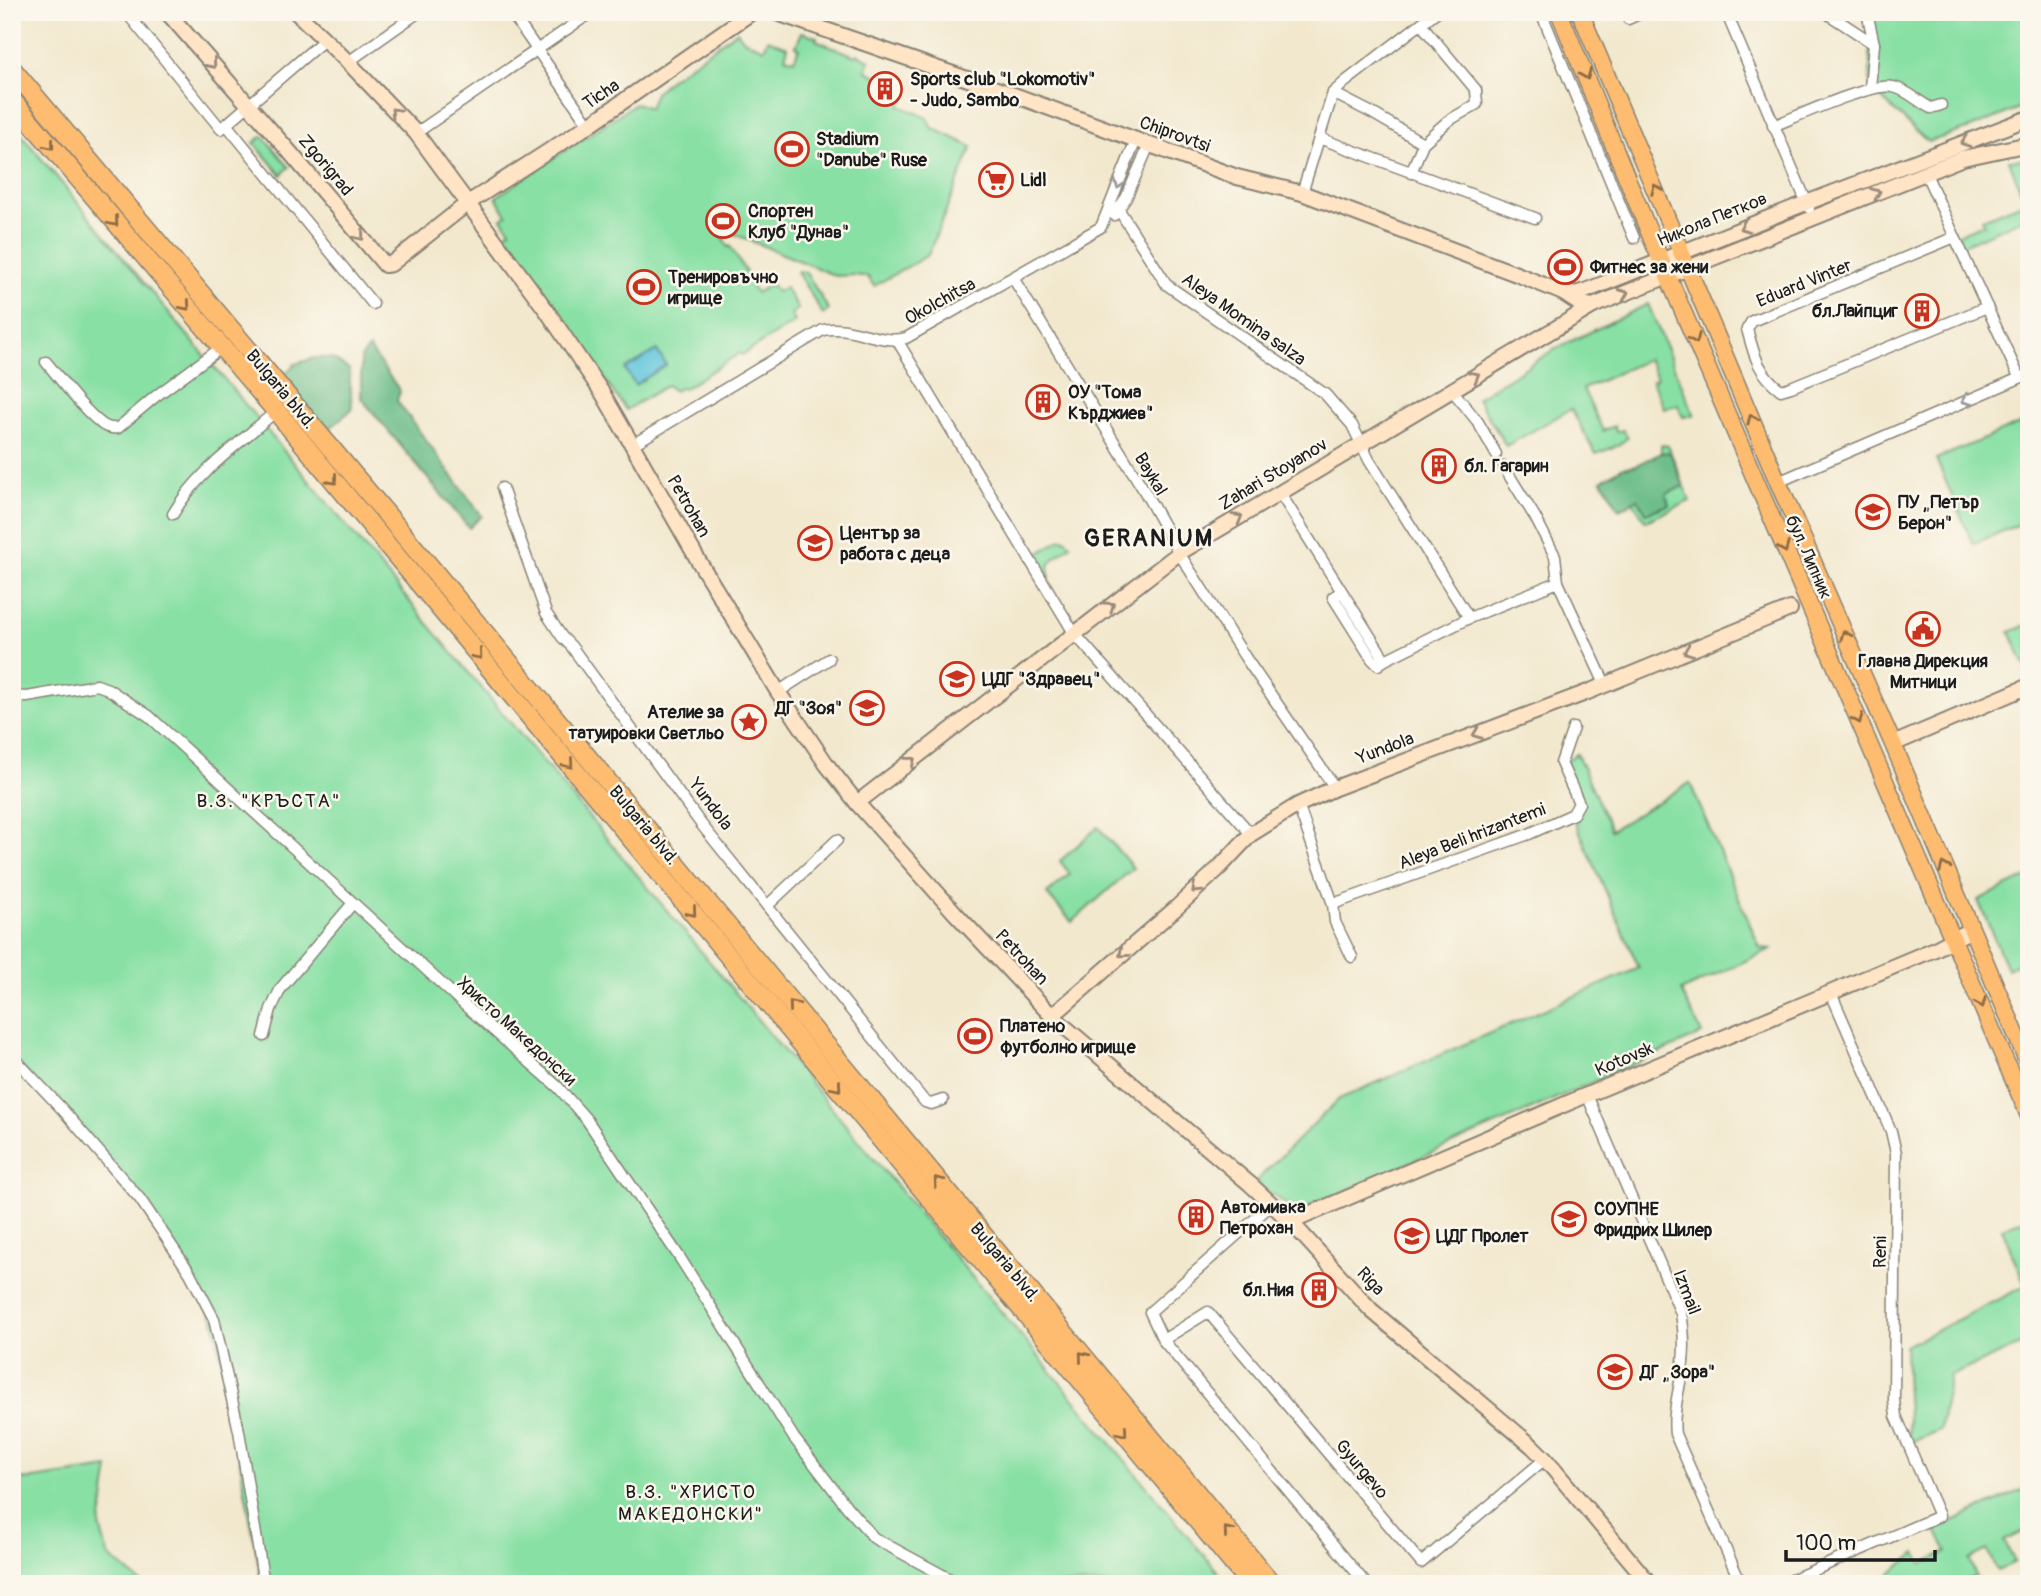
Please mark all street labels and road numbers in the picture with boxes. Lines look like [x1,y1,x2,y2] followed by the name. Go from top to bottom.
[579,74,624,115] street label: Ticha
[1136,111,1213,158] street label: Chiprovtsi
[293,130,358,201] street label: Zgorigrad
[1654,187,1771,252] street label: Никола Петков
[1753,254,1856,313] street label: Eduard Vinter
[1177,268,1310,371] street label: Aleya Momina salza
[901,273,980,330] street label: Okolchitsa
[241,345,321,434] street label: Bulgaria blvd.
[1215,433,1332,516] street label: Zahari Stoyanov
[1129,448,1172,500] street label: Baykal
[662,471,716,542] street label: Petrohan
[1780,512,1837,603] street label: бул. Липник
[1352,727,1417,770] street label: Yundola
[683,773,738,835] street label: Yundola
[604,781,684,870] street label: Bulgaria blvd.
[1395,798,1549,875] street label: Aleya Beli hrizantemi
[990,925,1053,990] street label: Petrohan
[452,972,581,1091] street label: Христо Македонски
[1592,1037,1657,1082] street label: Kotovsk
[965,1218,1045,1307] street label: Bulgaria blvd.
[1869,1236,1892,1268] street label: Reni
[1352,1262,1390,1301] street label: Riga
[1668,1266,1706,1318] street label: Izmail
[1330,1435,1393,1504] street label: Gyurgevo

